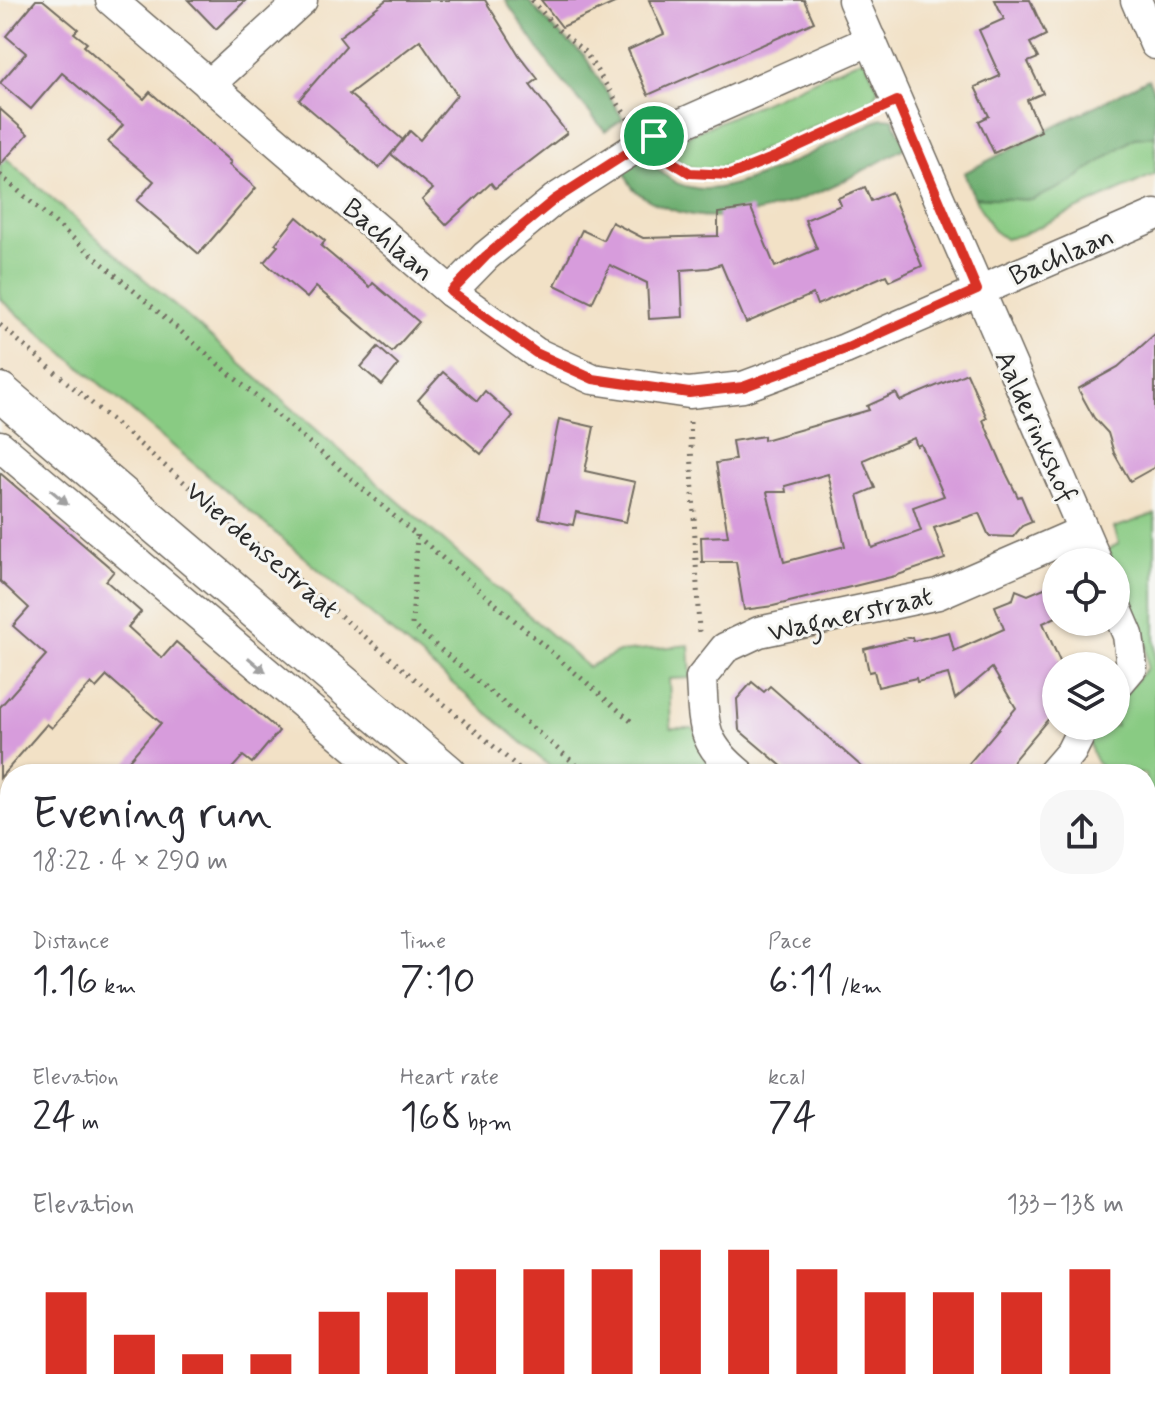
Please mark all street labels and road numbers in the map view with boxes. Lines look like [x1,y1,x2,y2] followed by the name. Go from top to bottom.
[334,191,441,291] street label: Bachlaan
[1004,219,1120,296] street label: Bachlaan
[985,345,1085,509] street label: Aalderinkshof
[177,474,346,628] street label: Wierdensestraat
[765,579,937,655] street label: Wagnerstraat

